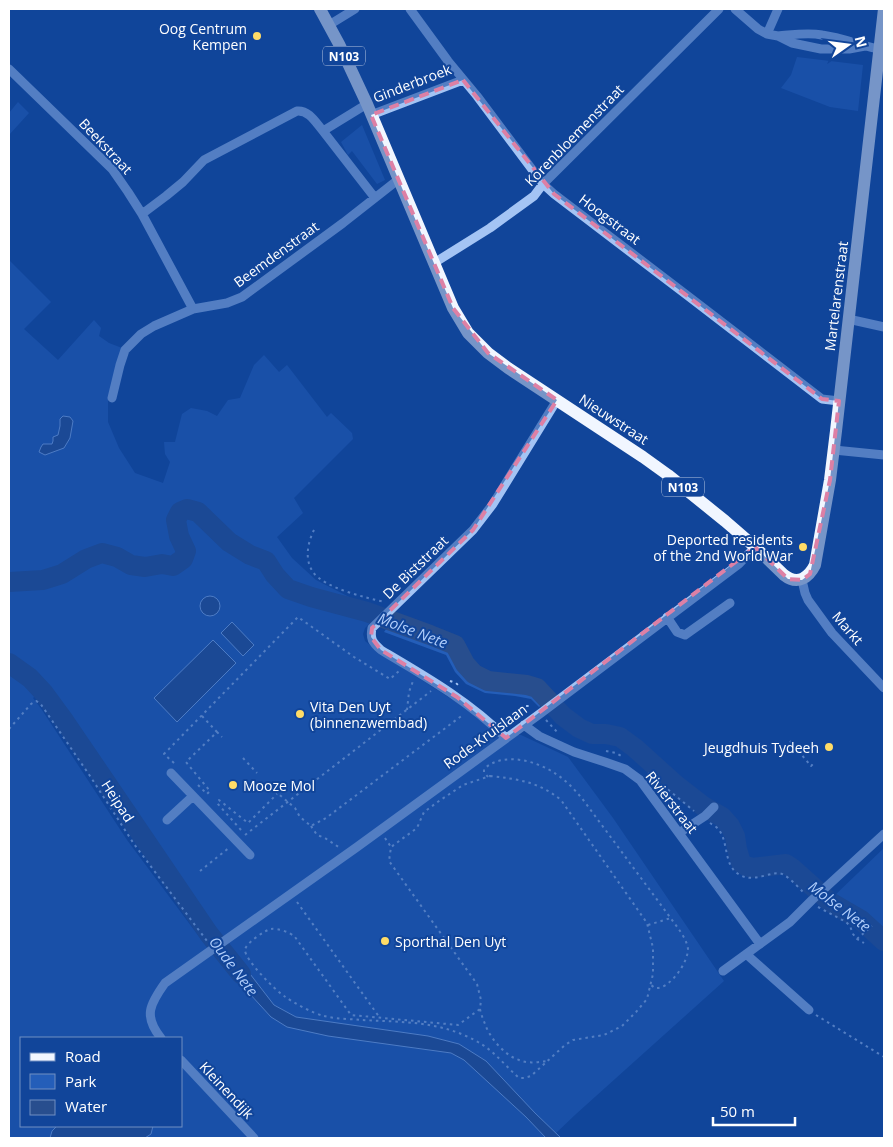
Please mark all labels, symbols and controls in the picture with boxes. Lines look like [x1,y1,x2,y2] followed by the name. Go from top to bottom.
[159,19,247,54] place label: Oog Centrum Kempen
[823,20,873,70] north arrow
[251,30,263,42] marker: Oog Centrum Kempen
[851,34,872,50] text: N
[323,46,365,66] road number: N103
[370,59,454,107] street label: Ginderbroek
[520,80,628,190] street label: Korenbloemenstraat
[75,114,137,178] street label: Beekstraat
[575,190,645,248] street label: Hoogstraat
[230,217,322,291] street label: Beemdenstraat
[820,240,852,352] street label: Martelarenstraat
[576,389,652,449] street label: Nieuwstraat
[662,478,704,497] road number: N103
[653,530,793,565] place label: Deported residents of the 2nd World War
[378,531,452,603] street label: De Biststraat
[797,541,809,553] marker: Deported residents of the 2nd World War
[828,607,868,649] street label: Markt
[375,608,451,653] water label: Molse Nete
[310,697,427,732] place label: Vita Den Uyt (binnenzwembad)
[439,699,531,773] street label: Rode-Kruislaan
[294,708,306,720] marker: Vita Den Uyt (binnenzwembad)
[702,738,819,757] place label: Jeugdhuis Tydeeh
[823,741,835,753] marker: Jeugdhuis Tydeeh
[642,767,702,837] street label: Rivierstraat
[97,776,139,826] street label: Heipad
[243,776,315,795] place label: Mooze Mol
[227,779,239,791] marker: Mooze Mol
[805,876,876,936] water label: Molse Nete
[205,932,263,1000] water label: Oude Nete
[395,932,506,951] place label: Sporthal Den Uyt
[379,935,391,947] marker: Sporthal Den Uyt
[20,1037,182,1127] legend
[65,1046,101,1066] text: Road
[196,1057,259,1123] street label: Kleinendijk
[65,1071,96,1091] text: Park
[713,1094,796,1126] scale bar
[65,1096,107,1116] text: Water
[720,1101,755,1121] text: 50 m

